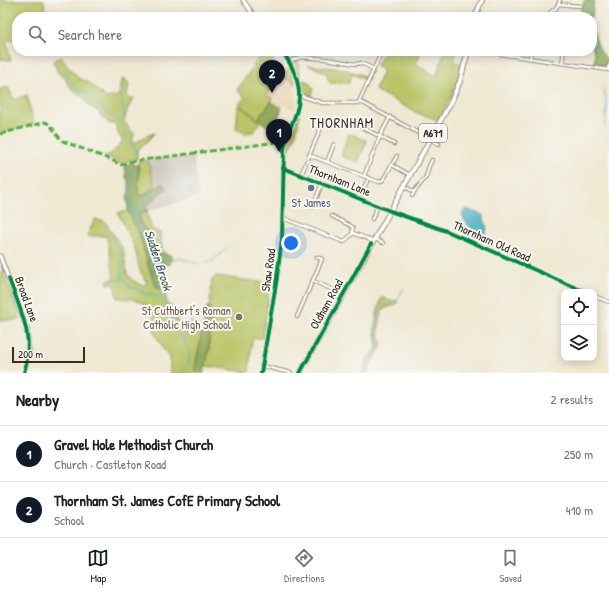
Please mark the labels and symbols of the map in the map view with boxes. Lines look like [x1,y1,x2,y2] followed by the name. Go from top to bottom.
[259,60,285,93] pin: 2
[310,113,374,132] district label: THORNHAM
[266,119,292,152] pin: 1
[419,124,447,142] road number: A671
[306,160,374,200] street label: Thornham Lane
[306,183,316,193] marker: St James
[291,194,331,211] place label: St James
[451,216,534,266] street label: Thornham Old Road
[141,227,178,294] water label: Sudden Brook
[281,233,301,253] your location
[257,247,279,293] street label: Shaw Road
[11,274,43,324] street label: Broad Lane
[305,276,347,332] street label: Oldham Road
[142,302,232,333] place label: St Cuthbert's Roman Catholic High School
[234,312,244,322] marker: St Cuthbert's Roman Catholic High School
[12,345,85,364] scale bar

